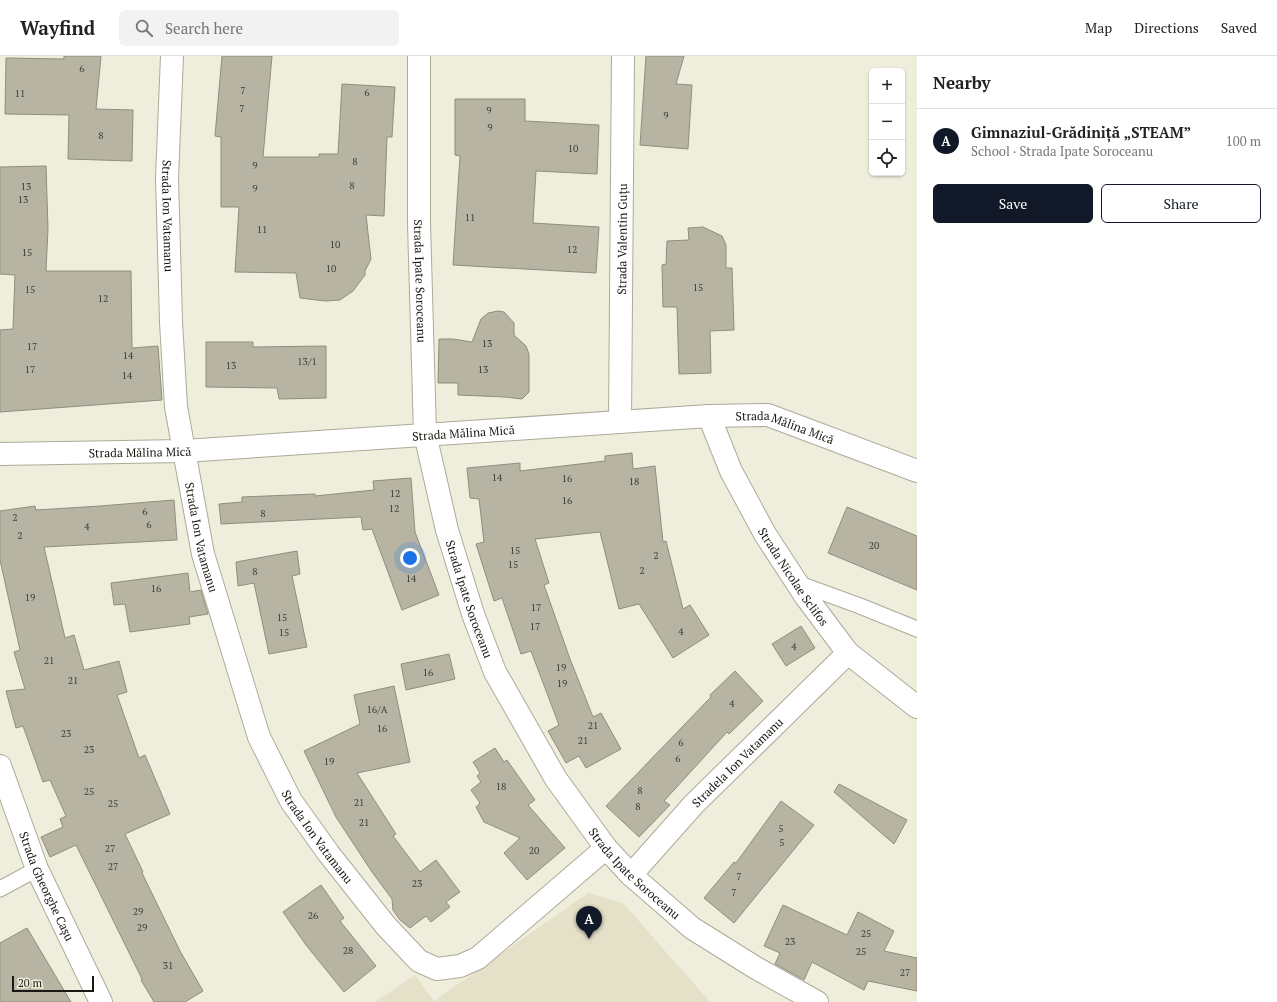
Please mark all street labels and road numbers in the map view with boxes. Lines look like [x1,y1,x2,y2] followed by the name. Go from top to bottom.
[159,160,177,272] street label: Strada Ion Vatamanu
[614,183,630,295] street label: Strada Valentin Guțu
[412,219,430,343] street label: Strada Ipate Soroceanu
[735,407,836,447] street label: Strada Mălina Mică
[412,421,515,443] street label: Strada Mălina Mică
[88,443,192,460] street label: Strada Mălina Mică
[182,481,222,594] street label: Strada Ion Vatamanu
[755,525,832,628] street label: Strada Nicolae Sclifos
[443,538,496,660] street label: Strada Ipate Soroceanu
[688,714,786,810] street label: Stradela Ion Vatamanu
[279,787,357,886] street label: Strada Ion Vatamanu
[586,824,684,922] street label: Strada Ipate Soroceanu
[17,829,78,943] street label: Strada Gheorghe Cașu

